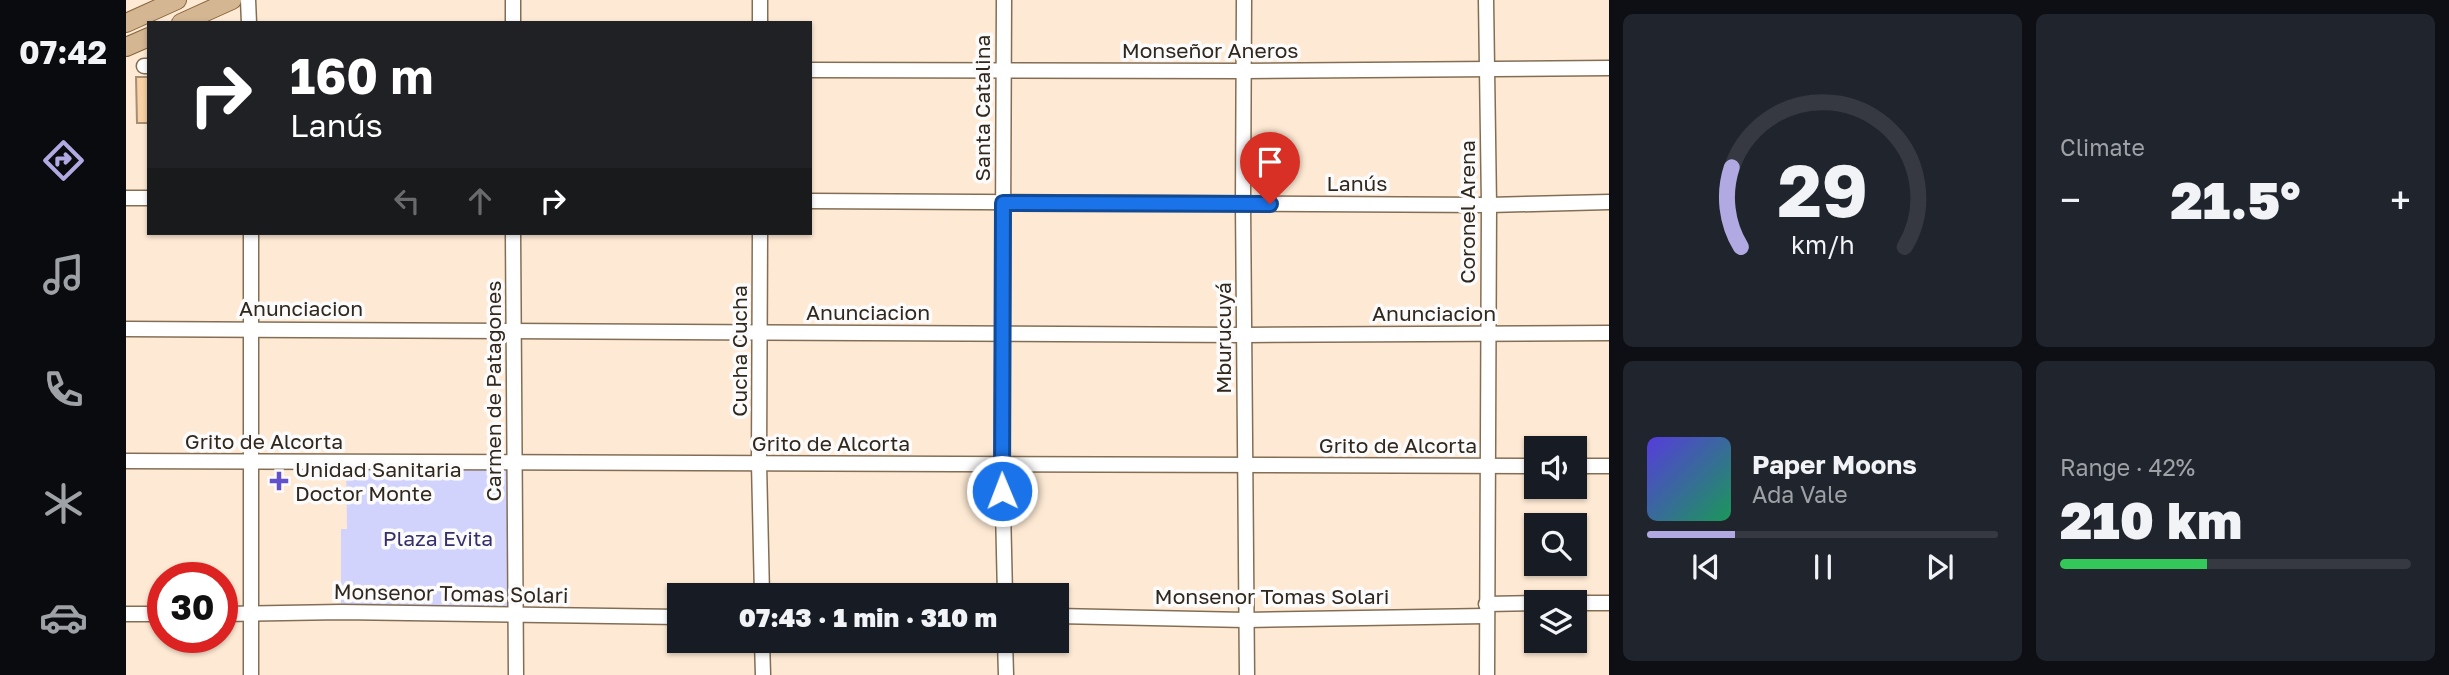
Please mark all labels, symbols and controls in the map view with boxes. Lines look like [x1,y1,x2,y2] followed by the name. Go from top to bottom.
[19,33,107,71] text: 07:42
[969,35,995,181] street label: Santa Catalina
[1122,37,1298,63] street label: Monseñor Aneros
[290,46,433,105] text: 160 m
[175,49,266,140] icon: right
[290,106,383,144] text: Lanús
[1240,132,1300,204] pin
[2060,133,2145,161] text: Climate
[39,136,88,185] icon: directions
[1454,140,1480,284] street label: Coronel Arena
[1251,143,1289,181] icon: arrive
[1777,146,1868,233] text: 29
[2171,168,2300,230] text: 21.5°
[1327,170,1387,196] street label: Lanús
[2060,177,2081,222] text: −
[2390,177,2411,222] text: +
[388,182,426,220] icon: left
[461,182,499,220] icon: ahead
[534,182,572,220] icon: right
[1791,228,1854,259] text: km/h
[39,250,88,299] icon: music
[480,281,506,501] street label: Carmen de Patagones
[1210,282,1236,394] street label: Mburucuyá
[726,285,752,417] street label: Cucha Cucha
[239,295,363,321] street label: Anunciacion
[806,299,930,325] street label: Anunciacion
[1372,300,1496,326] street label: Anunciacion
[39,365,88,414] icon: phone
[185,428,343,454] street label: Grito de Alcorta
[752,430,910,456] street label: Grito de Alcorta
[1319,432,1477,458] street label: Grito de Alcorta
[1524,436,1587,653] map controls
[1524,436,1587,499] button: sound
[1752,449,1917,480] text: Paper Moons
[2060,453,2195,481] text: Range · 42%
[965,454,1039,528] position arrow
[295,456,462,506] place label: Unidad Sanitaria Doctor Monte
[269,471,289,491] marker: Unidad Sanitaria Doctor Monte
[39,479,88,528] icon: climate
[1752,480,1848,508] text: Ada Vale
[2060,488,2242,550] text: 210 km
[1524,513,1587,576] button: search
[383,525,493,551] park label: Plaza Evita
[1687,548,1725,586] icon: previous
[1804,548,1842,586] icon: pause
[1921,548,1959,586] icon: next
[147,562,238,653] speed limit sign: 30
[333,578,569,608] street label: Monsenor Tomas Solari
[1155,583,1389,609] street label: Monsenor Tomas Solari
[1524,590,1587,653] button: layers
[39,593,88,642] icon: car
[739,602,997,633] text: 07:43 · 1 min · 310 m

